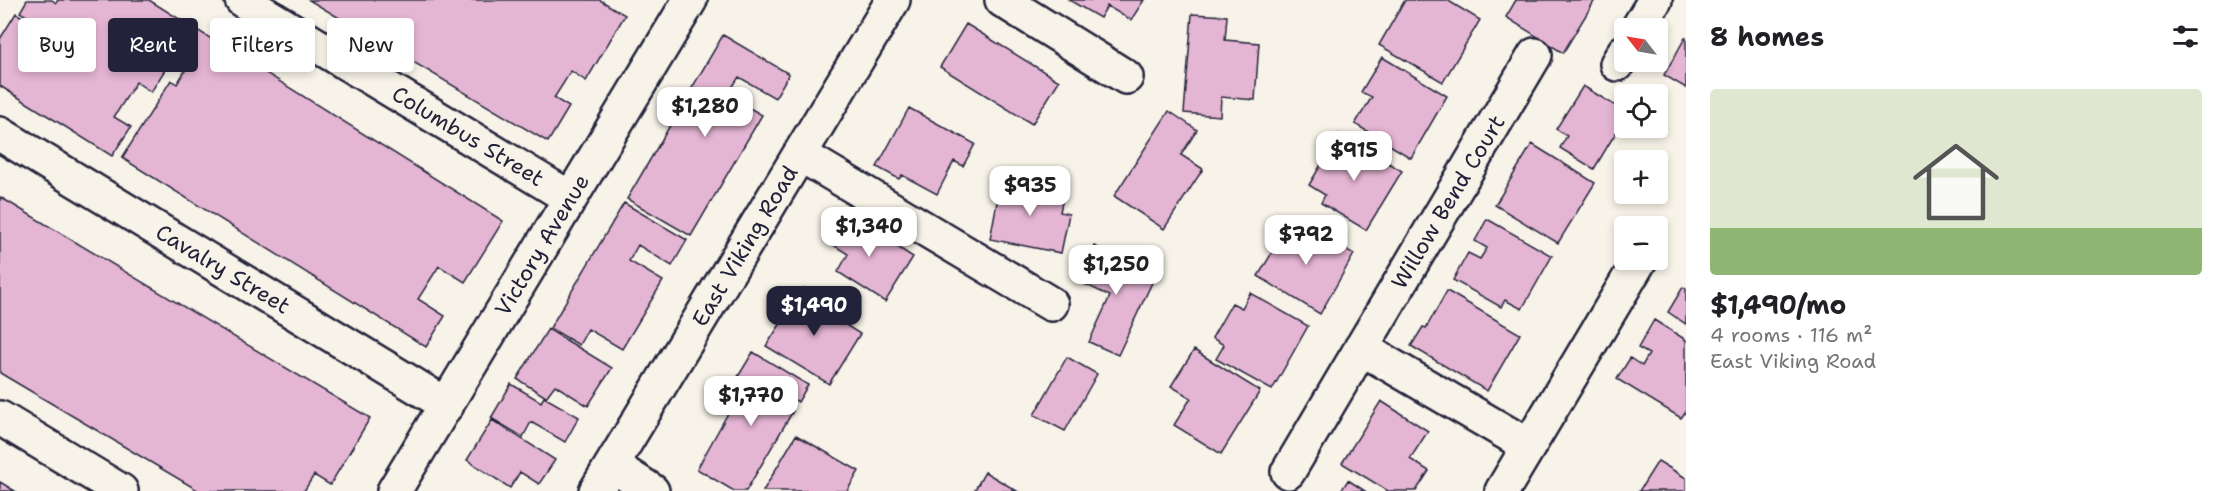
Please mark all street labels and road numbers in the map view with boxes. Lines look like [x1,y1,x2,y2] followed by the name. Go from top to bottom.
[387,79,549,193] street label: Columbus Street
[1385,110,1511,294] street label: Willow Bend Court
[685,160,805,332] street label: East Viking Road
[488,169,596,321] street label: Victory Avenue
[150,217,296,321] street label: Cavalry Street

